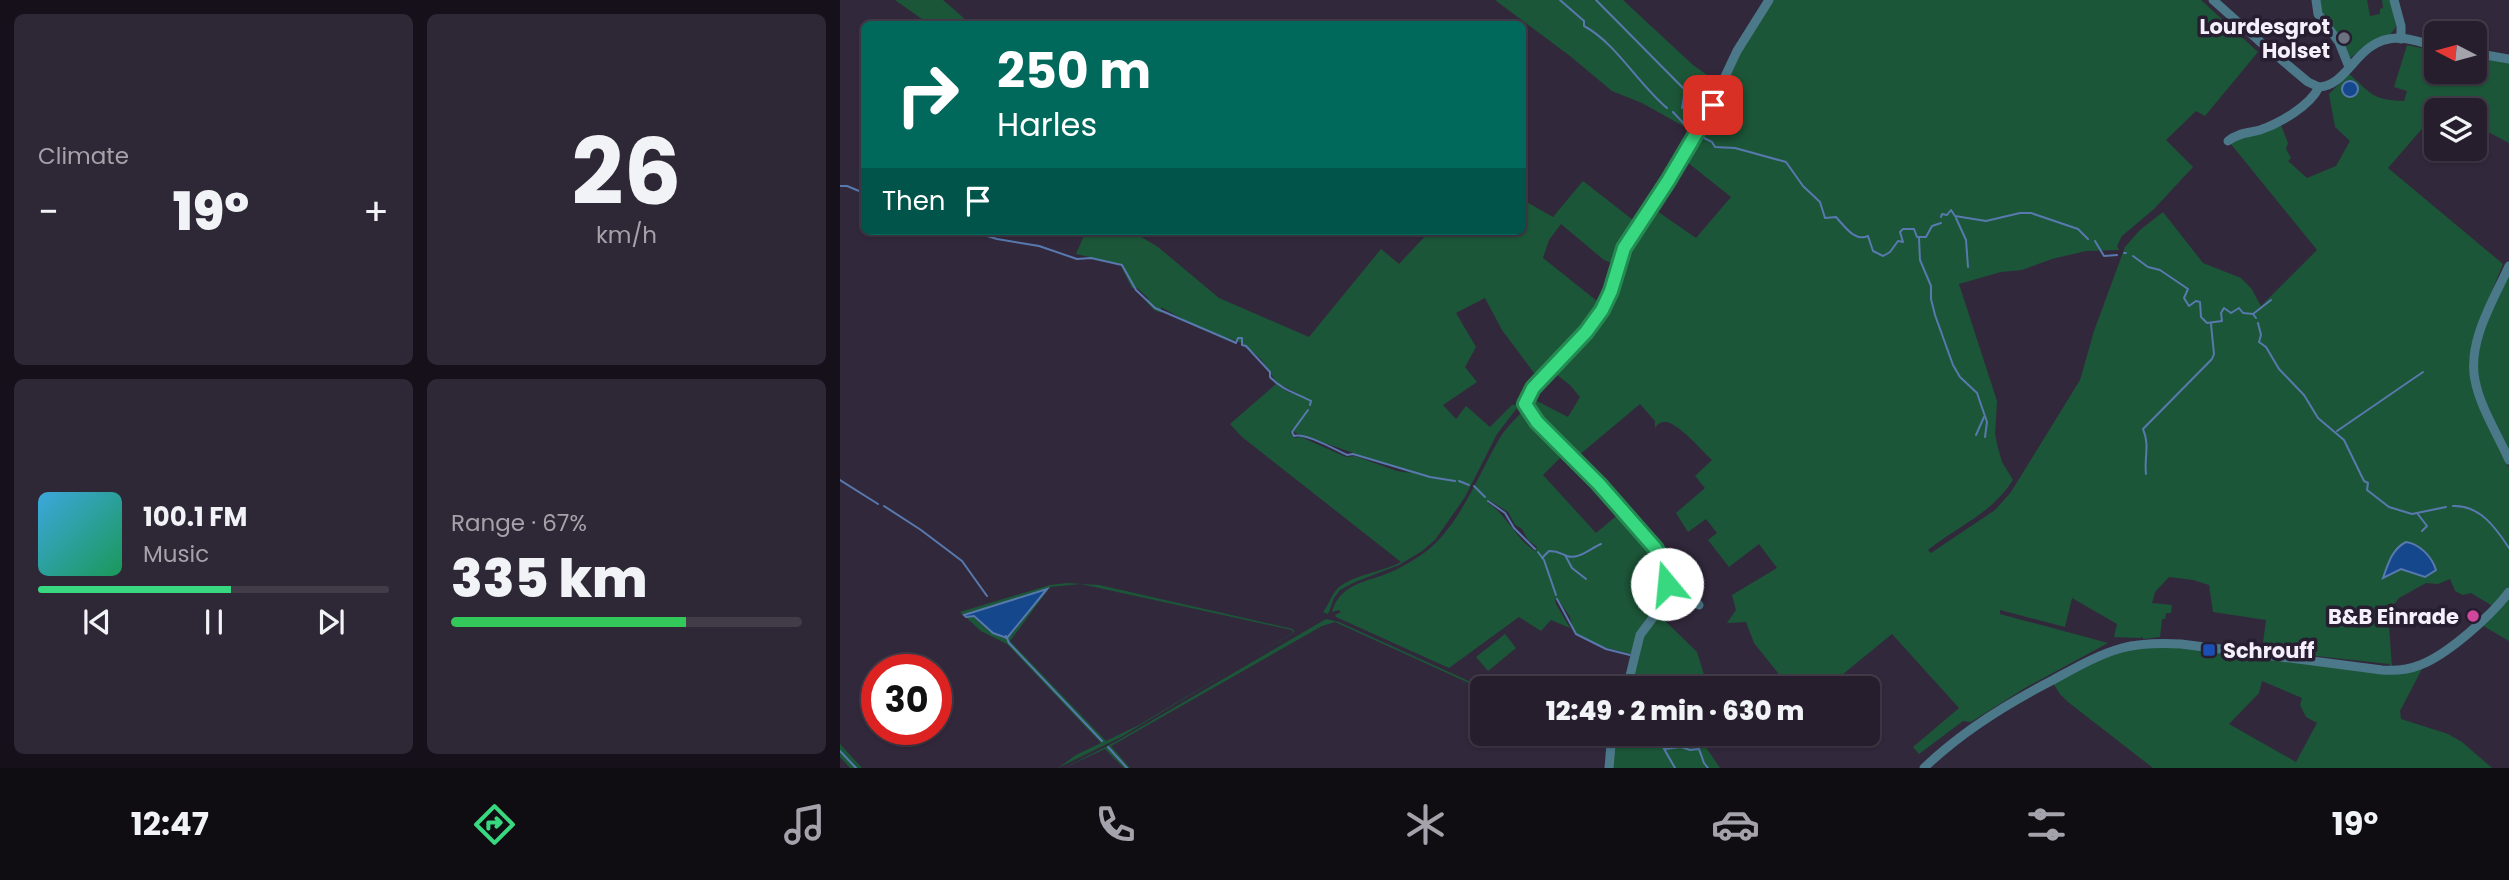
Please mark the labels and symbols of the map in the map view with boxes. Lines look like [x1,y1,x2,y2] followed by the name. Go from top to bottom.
[2199,12,2330,65] place label: Lourdesgrot Holset
[2424,21,2487,84] north arrow
[2336,30,2352,46] marker: Lourdesgrot Holset
[1683,75,1743,135] pin
[1630,547,1704,621] position arrow
[2328,602,2459,631] place label: B&B Einrade
[2465,608,2481,624] marker: B&B Einrade
[2223,636,2315,665] place label: Schrouff
[2201,642,2217,658] marker: Schrouff
[861,654,952,745] speed limit sign: 30

